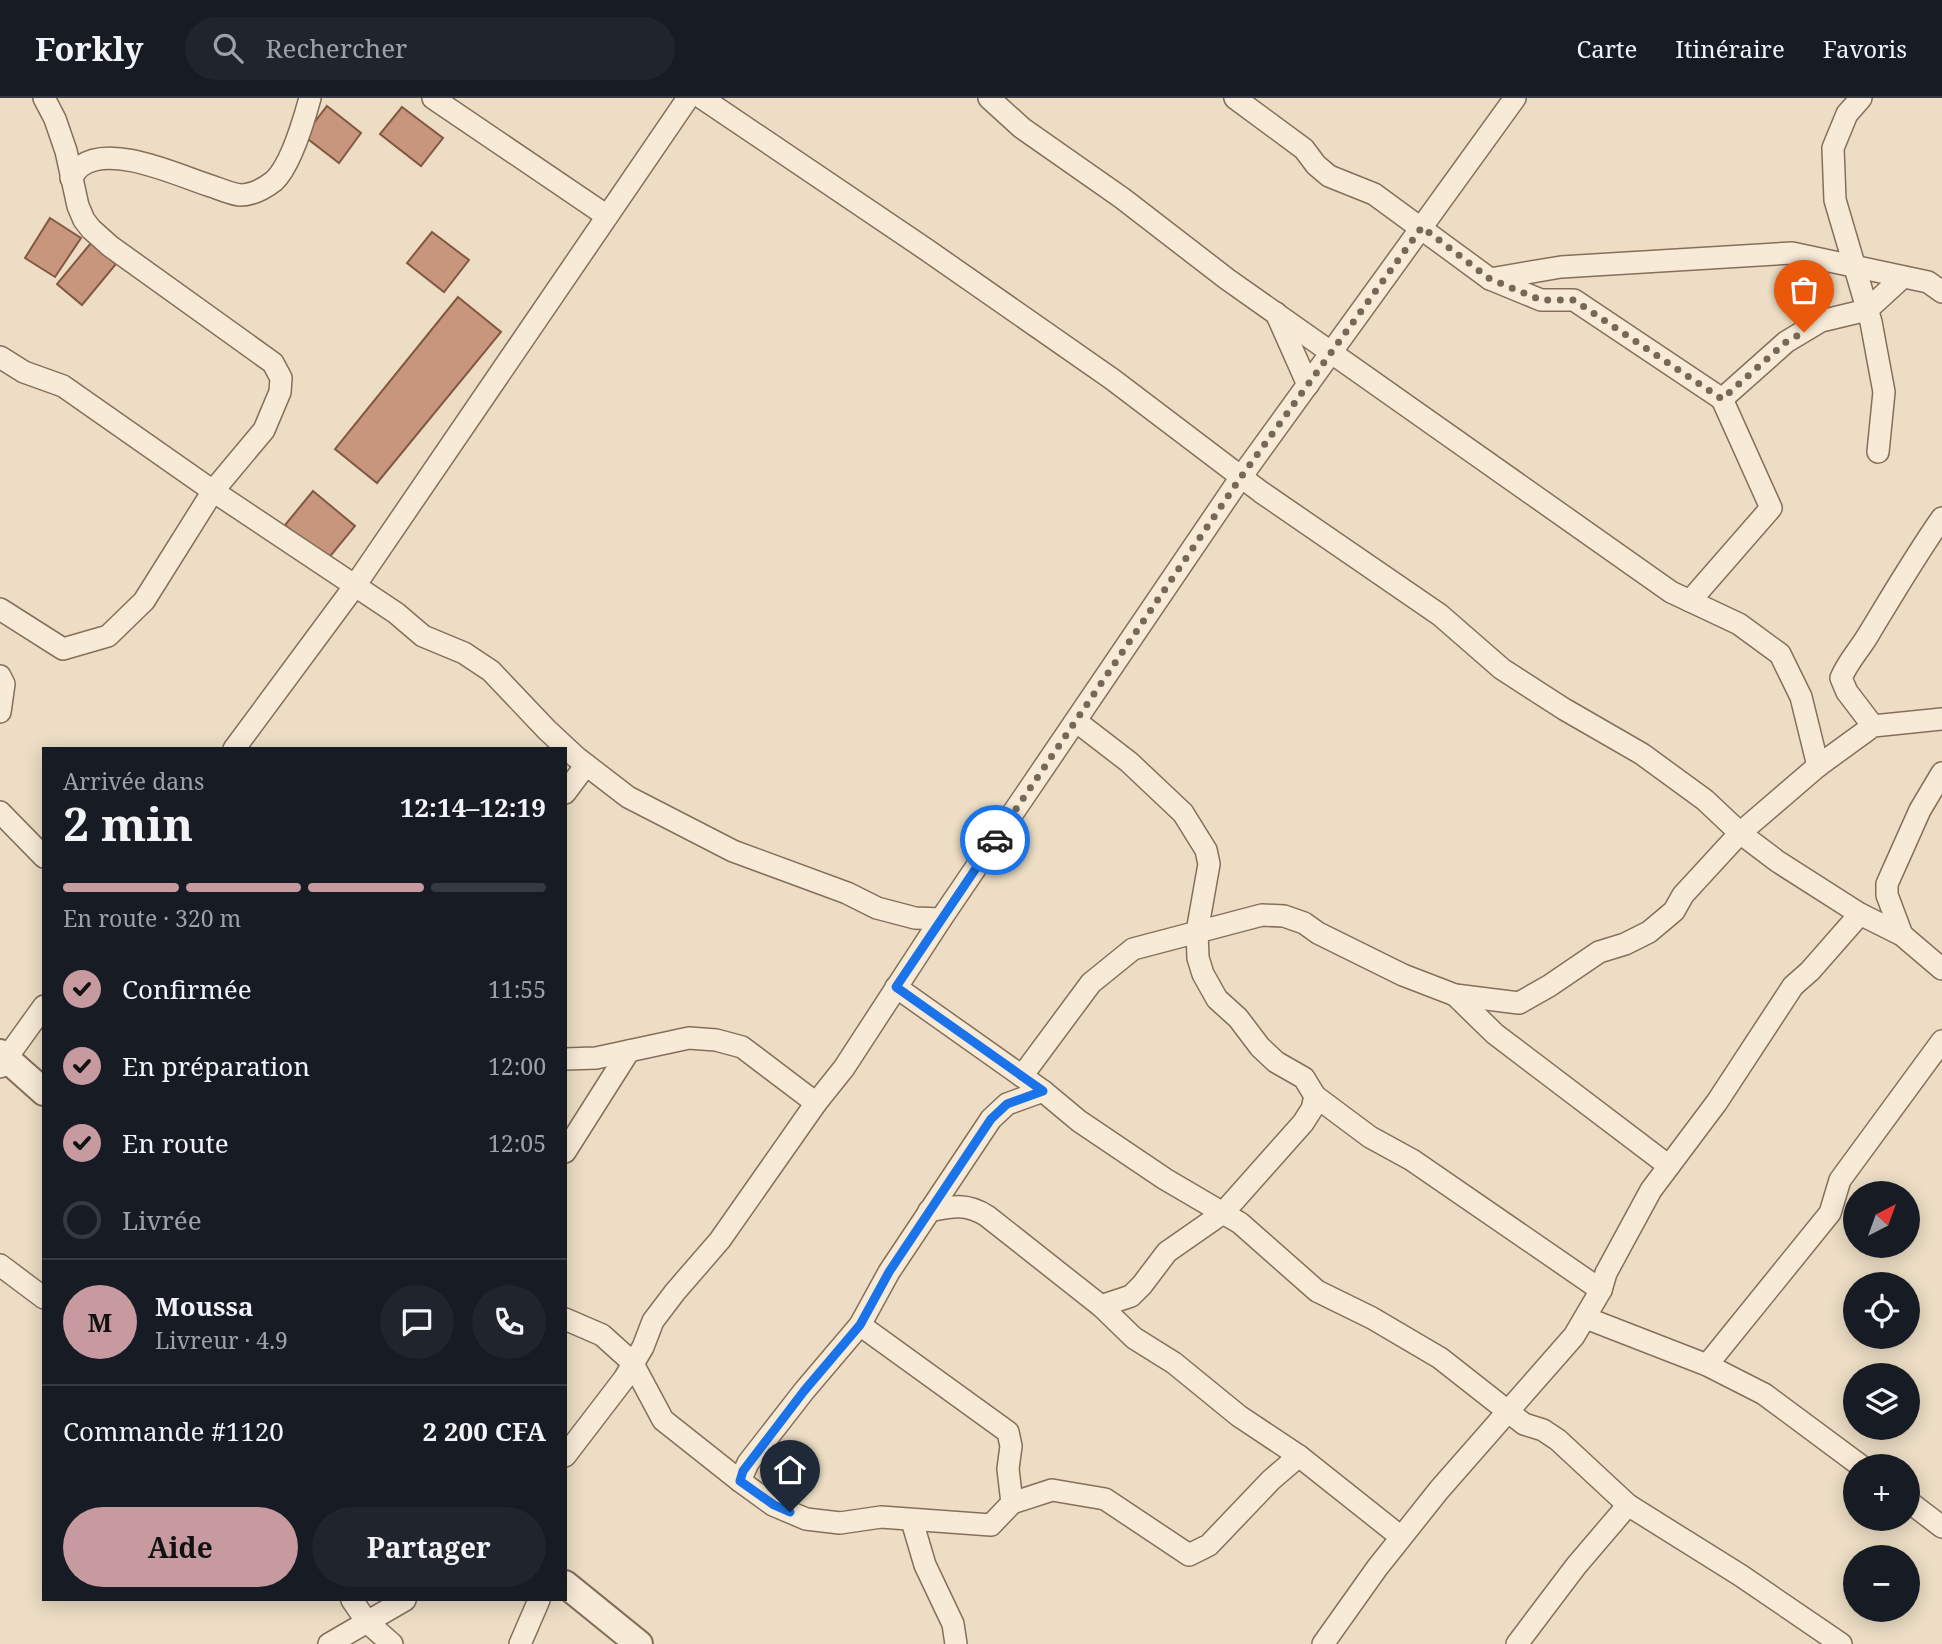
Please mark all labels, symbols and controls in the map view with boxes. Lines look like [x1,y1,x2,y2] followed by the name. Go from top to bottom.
[185,17,675,80] search box
[35,26,143,71] text: Forkly
[209,29,247,67] icon: search
[265,30,407,66] text: Rechercher
[1576,32,1637,65] text: Carte
[1675,32,1785,65] text: Itinéraire
[1823,32,1907,65] text: Favoris
[1774,260,1834,332] pin
[1785,271,1823,309] icon: bag
[63,765,204,797] text: Arrivée dans
[400,789,546,825] text: 12:14–12:19
[63,792,193,854] text: 2 min
[960,805,1030,875] courier
[976,821,1014,859] icon: car
[63,902,241,934] text: En route · 320 m
[63,970,101,1008] icon: check
[122,971,252,1007] text: Confirmée
[488,973,546,1005] text: 11:55
[63,1047,101,1085] icon: check
[122,1048,310,1084] text: En préparation
[488,1050,546,1082] text: 12:00
[63,1124,101,1162] icon: check
[122,1125,229,1161] text: En route
[488,1127,546,1159] text: 12:05
[1843,1181,1920,1258] north arrow
[1843,1181,1920,1622] map controls
[122,1202,202,1238] text: Livrée
[1843,1272,1920,1349] button: locate
[380,1285,454,1359] button: chat
[472,1285,546,1359] button: phone
[155,1288,254,1324] text: Moussa
[88,1304,112,1340] text: M
[155,1324,288,1356] text: Livreur · 4.9
[1843,1363,1920,1440] button: layers
[63,1413,284,1449] text: Commande #1120
[422,1413,546,1449] text: 2 200 CFA
[760,1440,820,1512] pin
[771,1451,809,1489] icon: home
[1843,1454,1920,1531] button: +
[63,1507,298,1587] button: Aide
[312,1507,546,1587] button: Partager
[1843,1545,1920,1622] button: −

